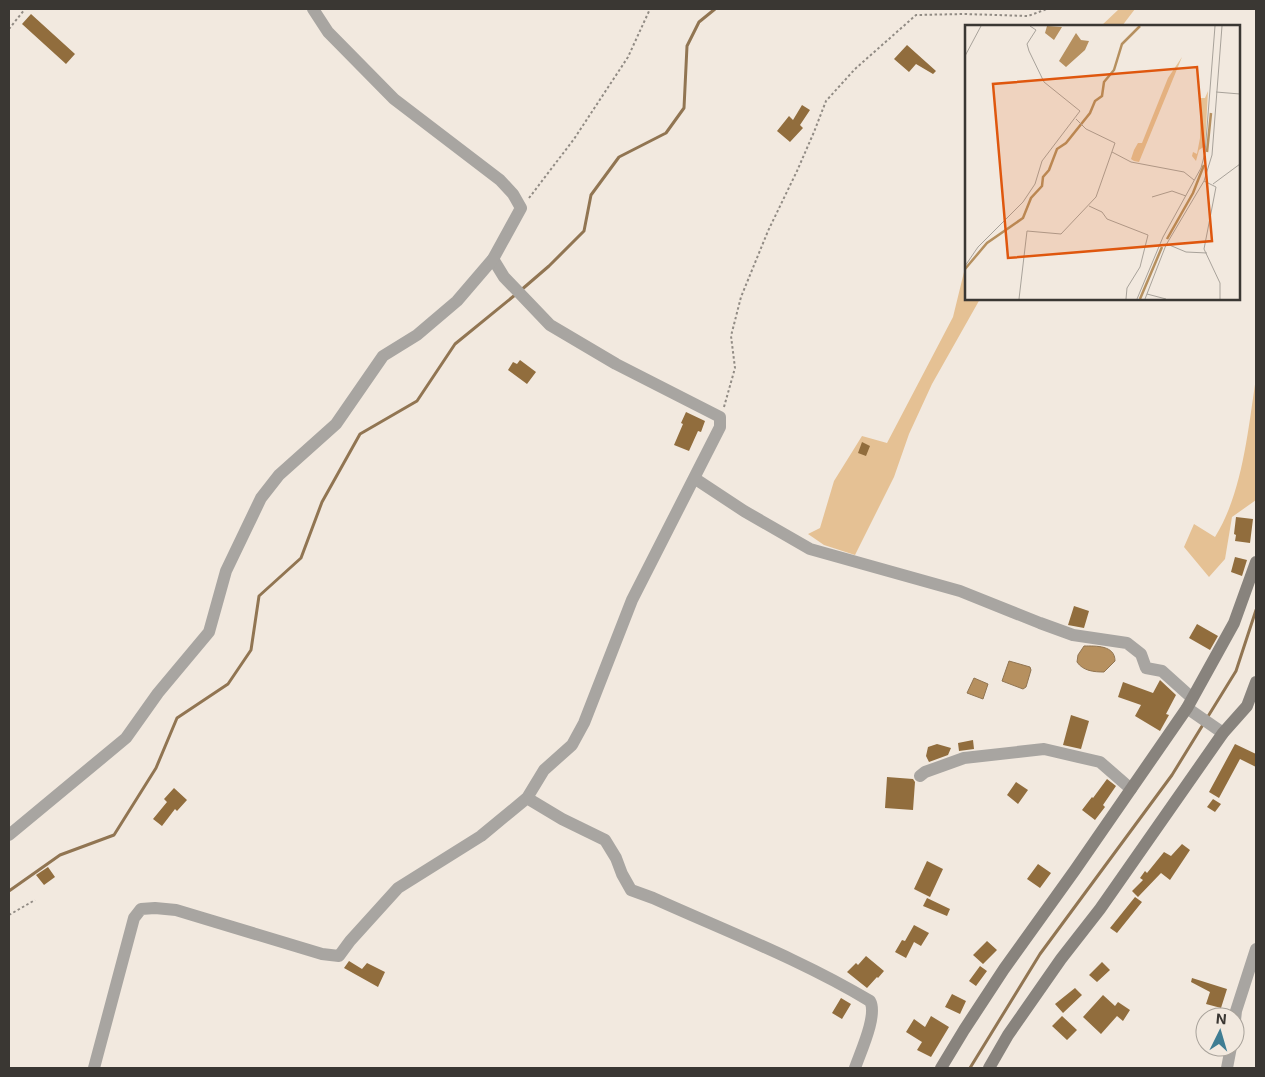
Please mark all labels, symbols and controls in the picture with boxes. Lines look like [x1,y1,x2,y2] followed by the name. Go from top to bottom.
[965,25,1240,300] inset map
[1195,1007,1245,1057] north arrow
[1215,1010,1227,1027] text: N

